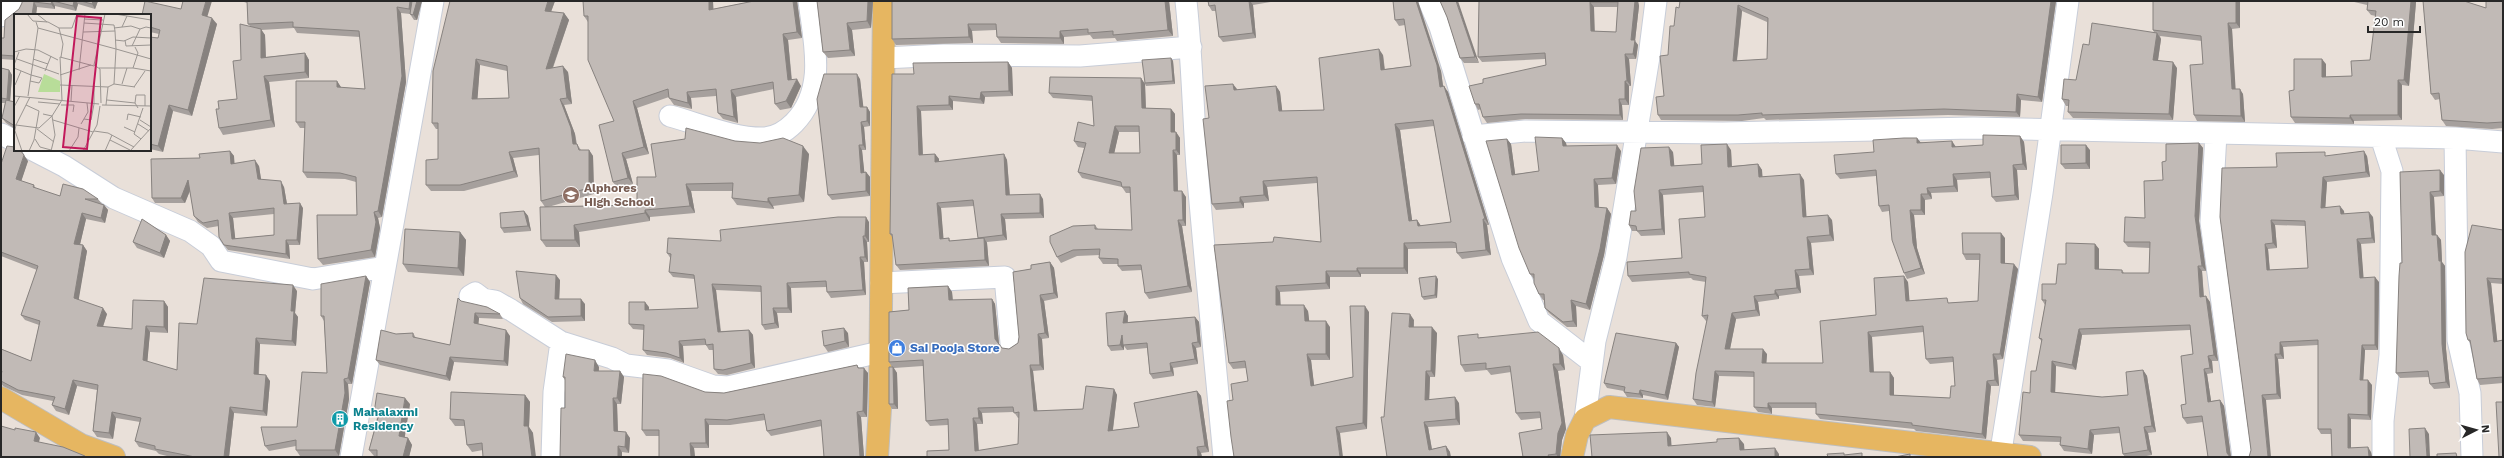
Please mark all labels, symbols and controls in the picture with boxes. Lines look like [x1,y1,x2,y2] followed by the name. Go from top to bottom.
[2368,8,2420,34] scale bar
[14,14,151,151] inset map
[2374,15,2404,29] text: 20 m
[584,181,654,209] place label: Alphores High School
[561,185,581,205] school or university icon: Alphores High School
[887,338,907,358] shop icon: Sai Pooja Store
[910,341,1000,355] place label: Sai Pooja Store
[353,405,418,433] place label: Mahalaxmi Residency
[330,409,350,429] building icon: Mahalaxmi Residency
[2456,410,2496,450] north arrow
[2479,424,2492,434] text: N

